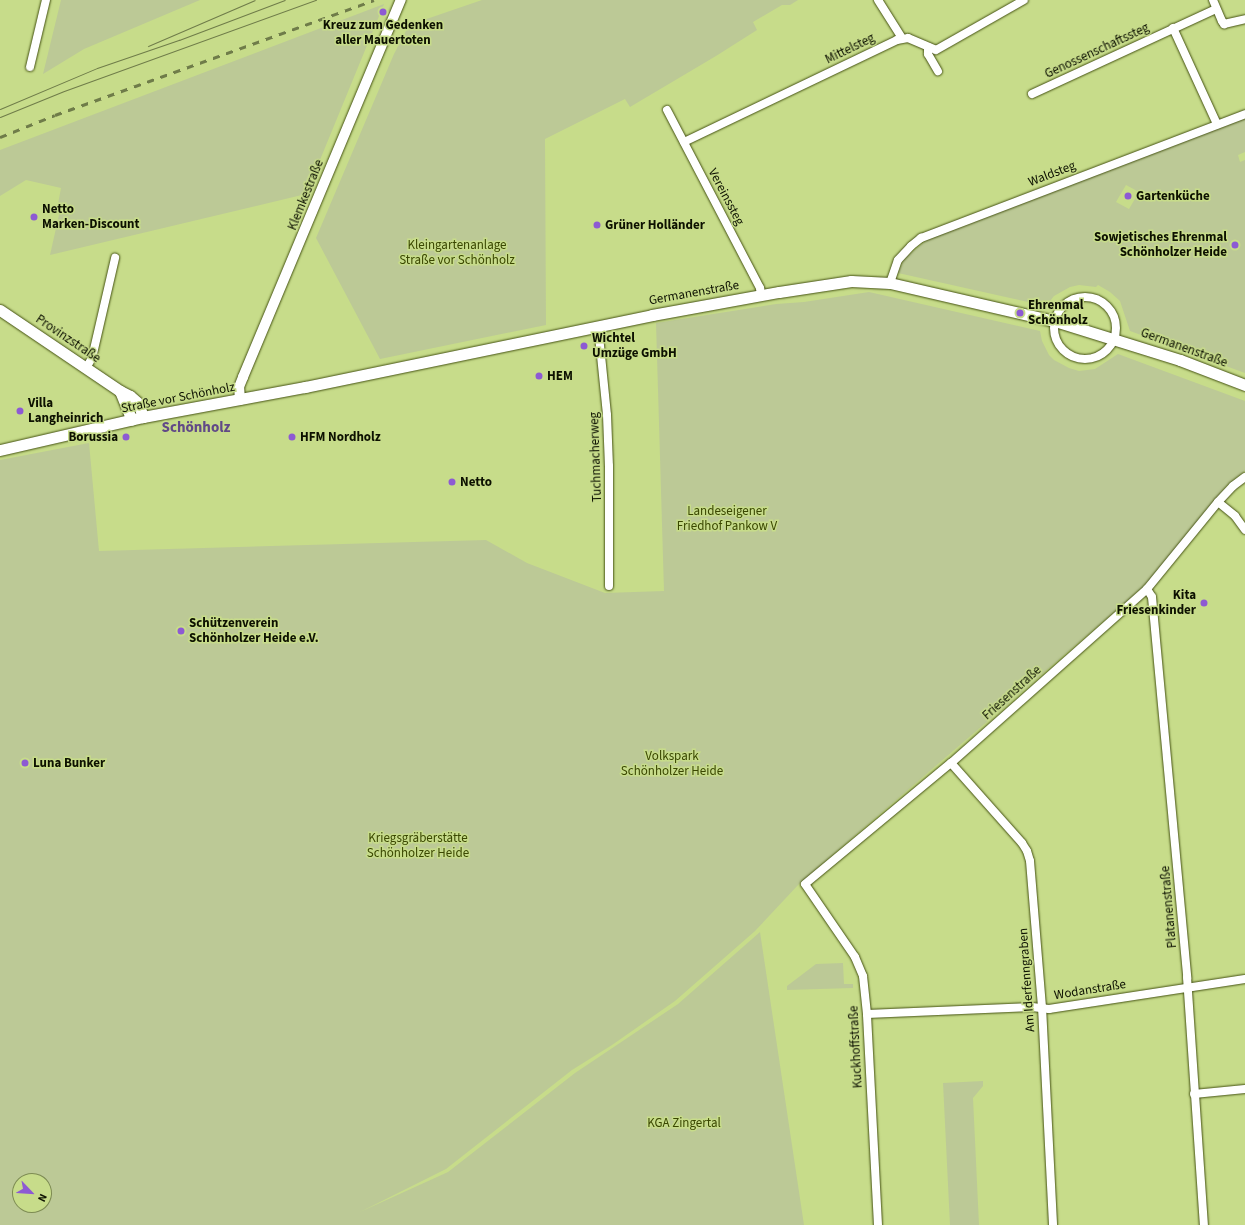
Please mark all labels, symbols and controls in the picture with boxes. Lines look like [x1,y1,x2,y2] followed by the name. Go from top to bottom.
[378,7,388,17] marker: Kreuz zum Gedenken aller Mauertoten
[323,18,443,49] place label: Kreuz zum Gedenken aller Mauertoten
[1042,20,1152,82] street label: Genossenschaftssteg
[823,30,877,68] street label: Mittelsteg
[285,157,327,233] street label: Klemkestraße
[1026,158,1078,190] street label: Waldsteg
[705,166,747,228] street label: Vereinssteg
[1136,188,1210,204] place label: Gartenküche
[1123,191,1133,201] marker: Gartenküche
[42,202,140,233] place label: Netto Marken-Discount
[29,212,39,222] marker: Netto Marken-Discount
[605,217,705,233] place label: Grüner Holländer
[592,220,602,230] marker: Grüner Holländer
[1094,230,1227,261] place label: Sowjetisches Ehrenmal Schönholzer Heide
[399,238,515,269] park label: Kleingartenanlage Straße vor Schönholz
[1230,240,1240,250] marker: Sowjetisches Ehrenmal Schönholzer Heide
[648,277,740,309] street label: Germanenstraße
[1028,298,1088,329] place label: Ehrenmal Schönholz
[1015,308,1025,318] marker: Ehrenmal Schönholz
[33,312,103,366] street label: Provinzstraße
[1138,325,1230,371] street label: Germanenstraße
[592,331,677,362] place label: Wichtel Umzüge GmbH
[579,341,589,351] marker: Wichtel Umzüge GmbH
[547,368,573,384] place label: HEM
[534,371,544,381] marker: HEM
[120,379,236,417] street label: Straße vor Schönholz
[28,396,103,427] place label: Villa Langheinrich
[15,406,25,416] marker: Villa Langheinrich
[587,412,605,502] street label: Tuchmacherweg
[162,419,230,437] district label: Schönholz
[68,429,118,445] place label: Borussia
[300,429,381,445] place label: HFM Nordholz
[121,432,131,442] marker: Borussia
[287,432,297,442] marker: HFM Nordholz
[460,474,492,490] place label: Netto
[447,477,457,487] marker: Netto
[677,504,777,535] park label: Landeseigener Friedhof Pankow V
[1117,588,1196,619] place label: Kita Friesenkinder
[1199,598,1209,608] marker: Kita Friesenkinder
[189,616,319,647] place label: Schützenverein Schönholzer Heide e.V.
[176,626,186,636] marker: Schützenverein Schönholzer Heide e.V.
[979,663,1045,723] street label: Friesenstraße
[621,749,723,780] park label: Volkspark Schönholzer Heide
[33,755,105,771] place label: Luna Bunker
[20,758,30,768] marker: Luna Bunker
[367,831,469,862] park label: Kriegsgräberstätte Schönholzer Heide
[1158,865,1180,949] street label: Platanenstraße
[1016,927,1038,1033] street label: Am Iderfenngraben
[1053,977,1127,1003] street label: Wodanstraße
[846,1005,866,1089] street label: Kuckhoffstraße
[647,1115,721,1131] park label: KGA Zingertal
[12,1173,52,1213] north arrow
[34,1191,51,1204] text: N

